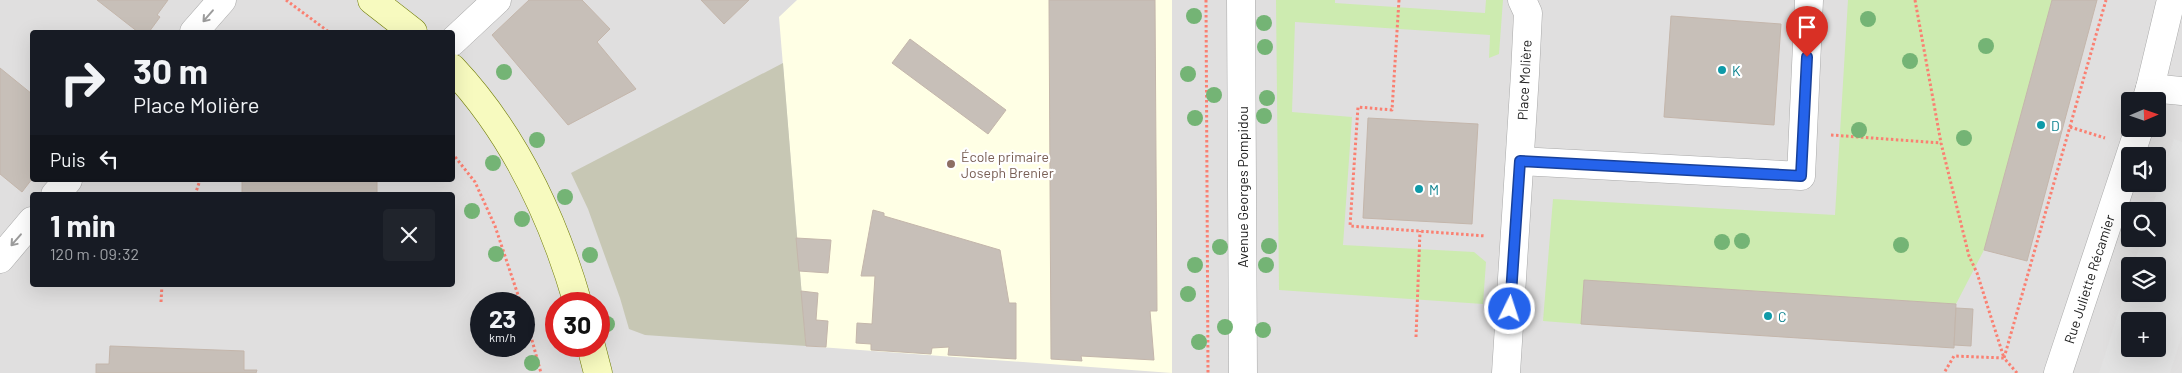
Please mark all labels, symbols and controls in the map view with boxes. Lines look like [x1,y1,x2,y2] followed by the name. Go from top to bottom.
[1786,6,1828,57] pin
[202,10,214,23] one-way arrow
[1793,13,1821,41] icon: arrive
[1513,39,1535,121] street label: Place Molière
[133,49,208,91] text: 30 m
[50,50,115,115] icon: right
[1732,62,1741,79] place label: K
[1716,64,1728,76] marker: K
[133,91,260,117] text: Place Molière
[2121,92,2166,138] north arrow
[2121,92,2166,357] map controls
[1234,106,1251,268] street label: Avenue Georges Pompidou
[2051,117,2060,134] place label: D
[2035,119,2047,131] marker: D
[95,145,123,173] icon: left
[2121,147,2166,192] button: sound
[50,148,85,171] text: Puis
[961,148,1054,181] place label: École primaire Joseph Brenier
[945,158,957,170] marker: École primaire Joseph Brenier
[1429,181,1439,198] place label: M
[1413,183,1425,195] marker: M
[2121,202,2166,247] button: search
[50,207,116,243] text: 1 min
[383,209,435,261] button: close
[2060,212,2118,346] street label: Rue Juliette Récamier
[11,233,22,246] one-way arrow
[50,244,139,263] text: 120 m · 09:32
[2121,257,2166,302] button: layers
[1483,282,1535,334] position arrow
[545,292,610,357] speed limit sign: 30
[489,303,516,333] text: 23
[1778,308,1787,325] place label: C
[1762,310,1774,322] marker: C
[2121,312,2166,357] button: +
[489,330,516,344] text: km/h

